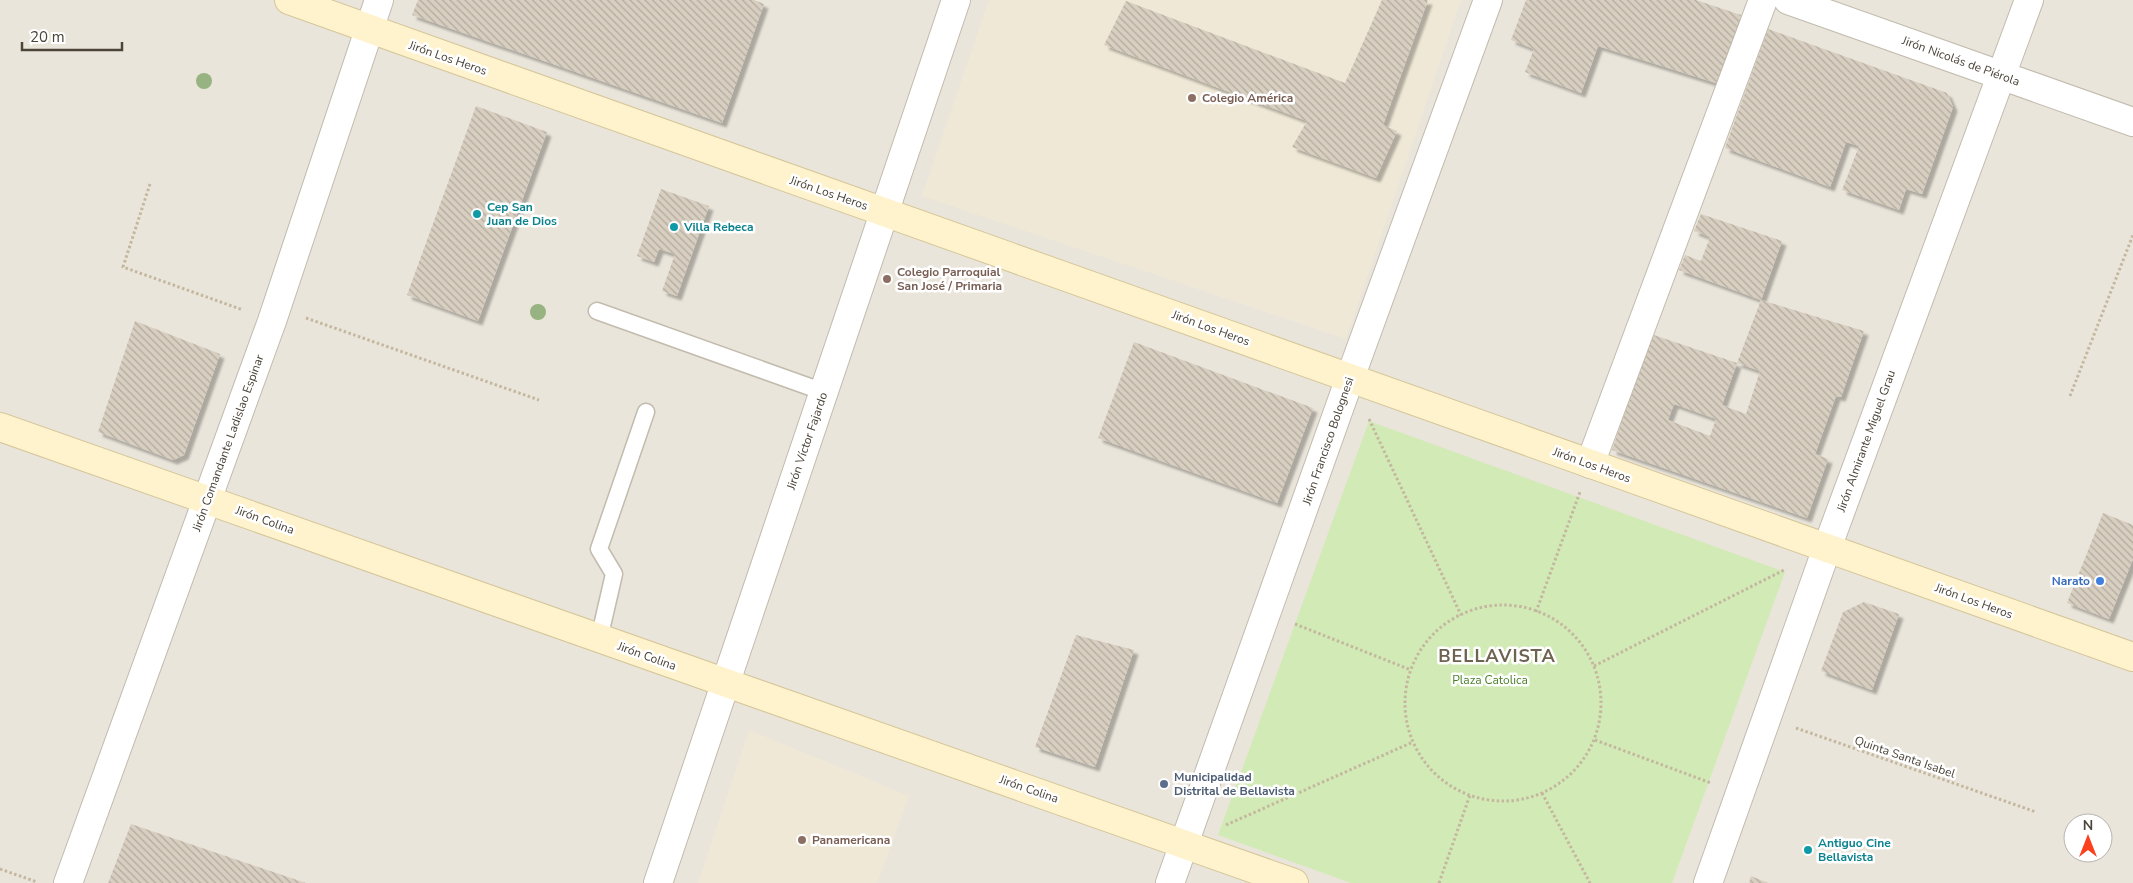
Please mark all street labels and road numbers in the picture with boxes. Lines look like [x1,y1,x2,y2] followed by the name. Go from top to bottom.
[1899,32,2022,90] street label: Jirón Nicolás de Piérola
[406,37,489,79] street label: Jirón Los Heros
[787,172,870,214] street label: Jirón Los Heros
[1169,306,1252,350] street label: Jirón Los Heros
[188,352,268,535] street label: Jirón Comandante Ladislao Espinar
[1833,368,1899,515] street label: Jirón Almirante Miguel Grau
[1298,375,1357,508] street label: Jirón Francisco Bolognesi
[782,390,831,493] street label: Jirón Víctor Fajardo
[1550,443,1633,487] street label: Jirón Los Heros
[233,502,297,538] street label: Jirón Colina
[1932,579,2015,623] street label: Jirón Los Heros
[615,638,679,674] street label: Jirón Colina
[1853,732,1958,782] street label: Quinta Santa Isabel
[996,771,1061,807] street label: Jirón Colina

